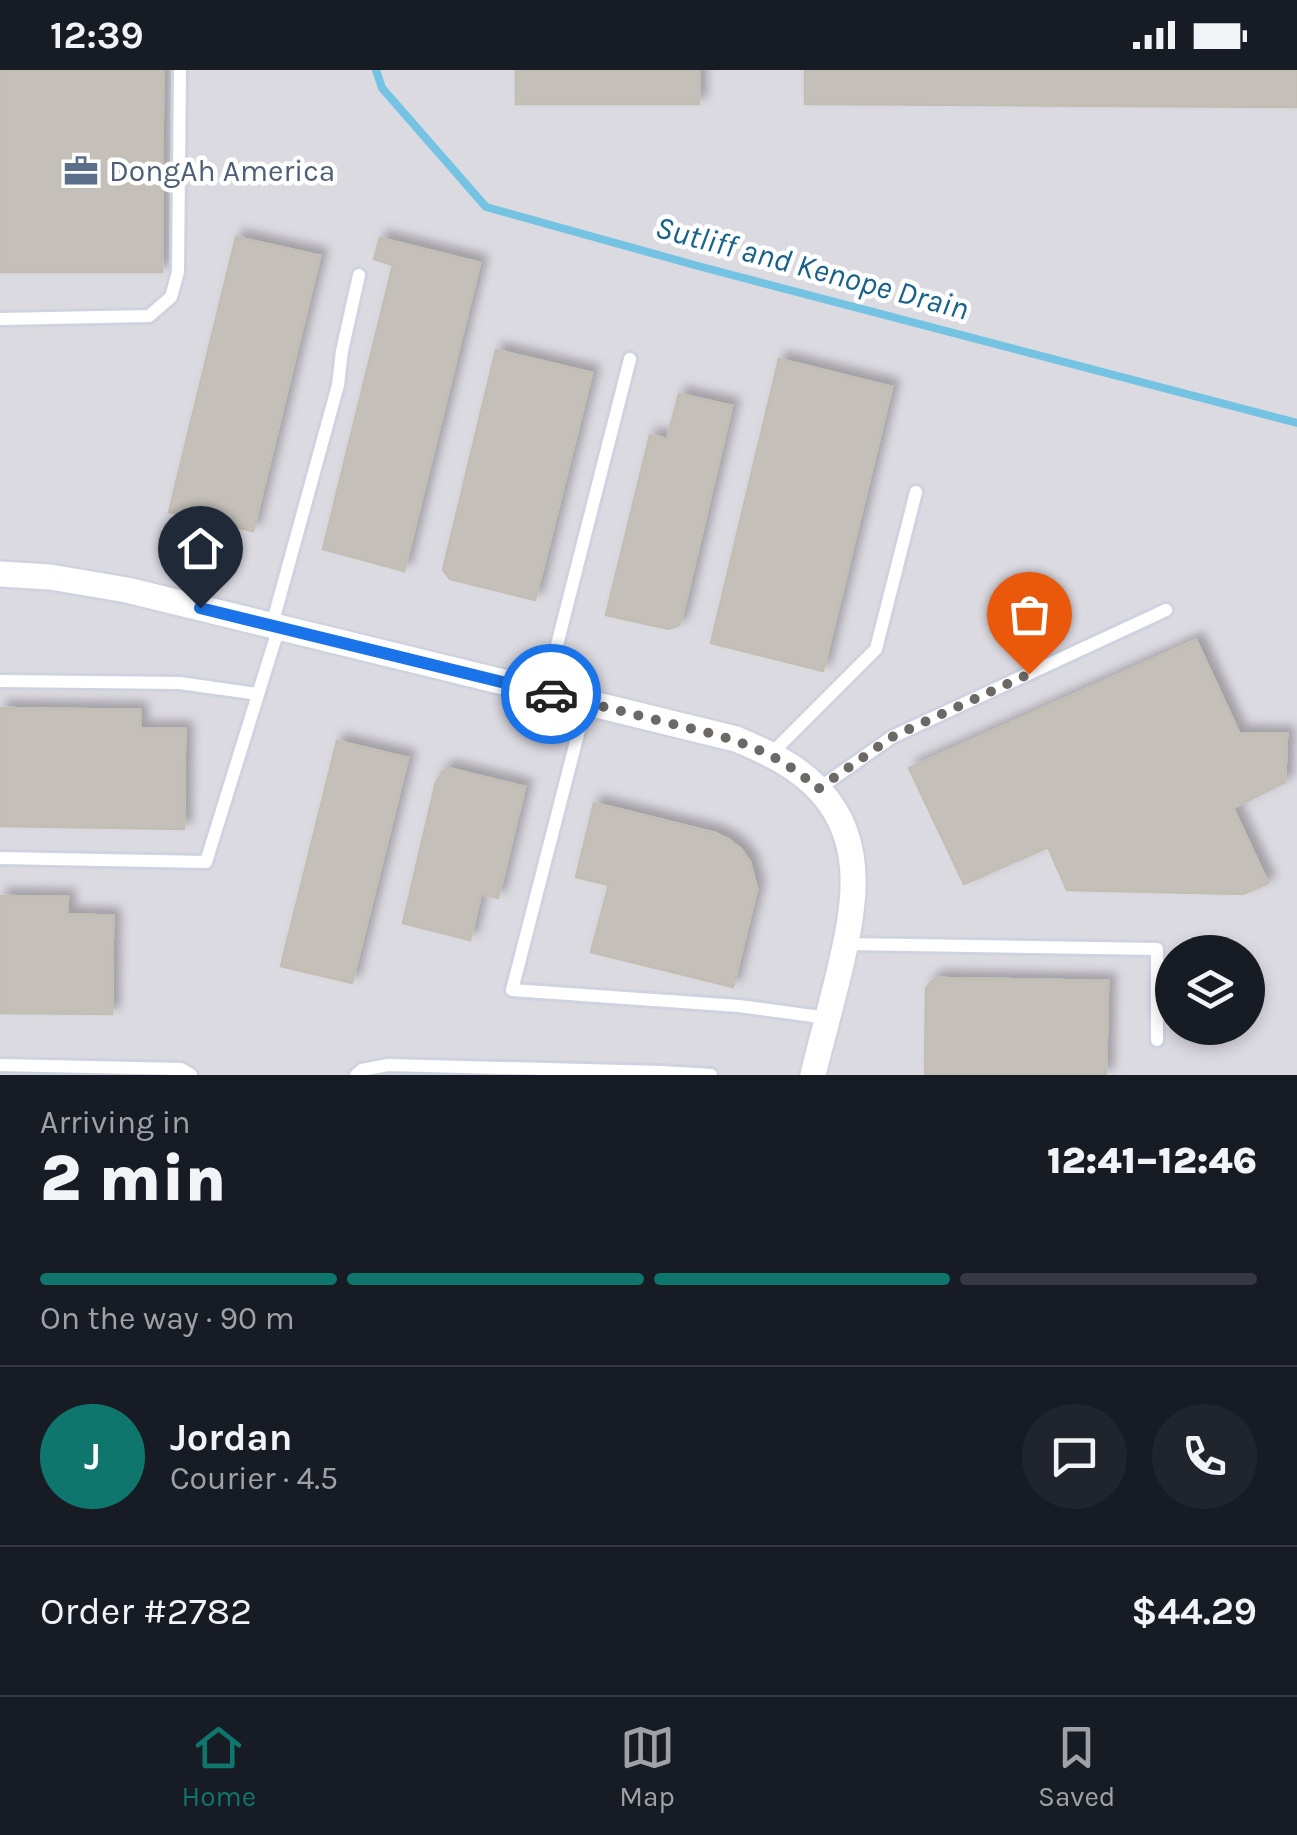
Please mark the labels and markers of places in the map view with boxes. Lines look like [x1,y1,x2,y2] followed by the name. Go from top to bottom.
[62,152,100,190] office icon: DongAh America
[109,153,335,189] place label: DongAh America
[158,506,243,609] pin
[987,572,1072,675] pin

